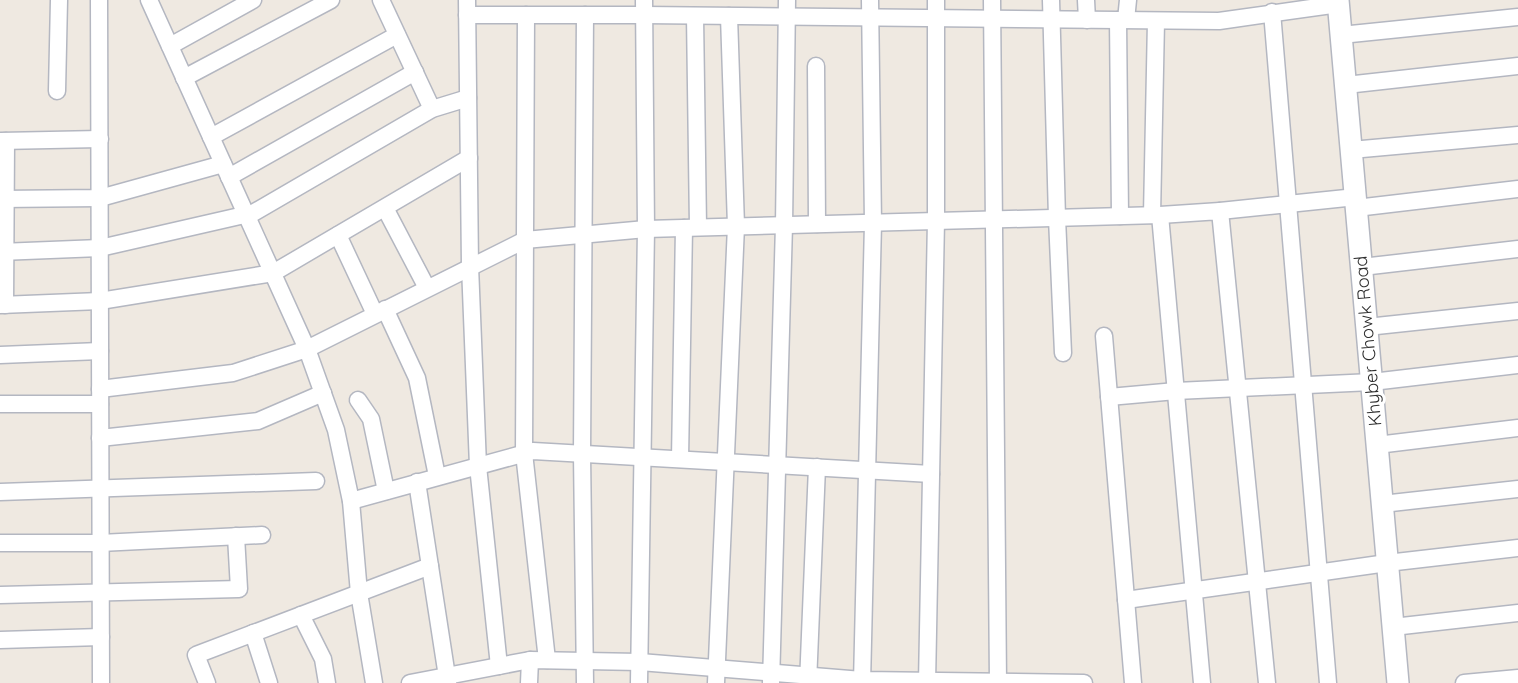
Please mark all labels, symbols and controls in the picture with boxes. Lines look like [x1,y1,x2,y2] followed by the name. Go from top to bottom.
[1349,255,1386,427] street label: Khyber Chowk Road

